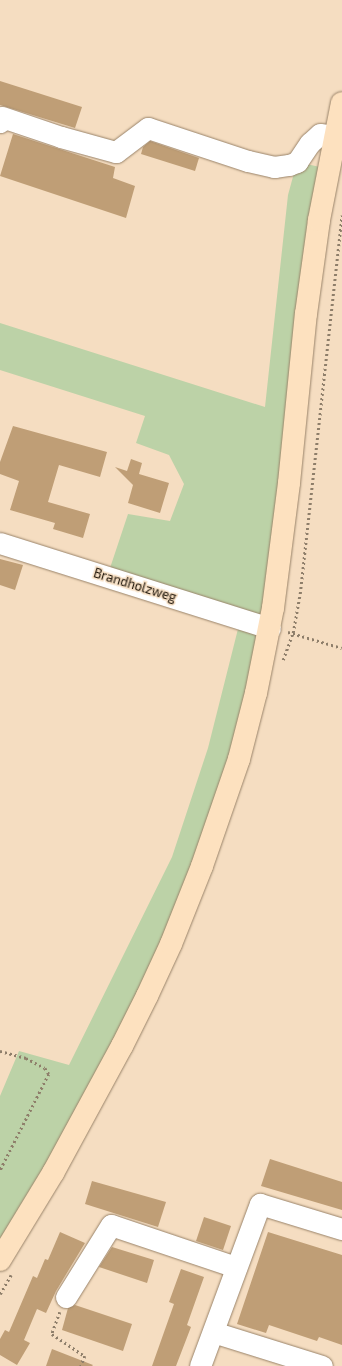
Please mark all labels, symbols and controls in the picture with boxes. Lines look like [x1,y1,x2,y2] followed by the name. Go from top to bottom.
[92,565,178,605] street label: Brandholzweg

